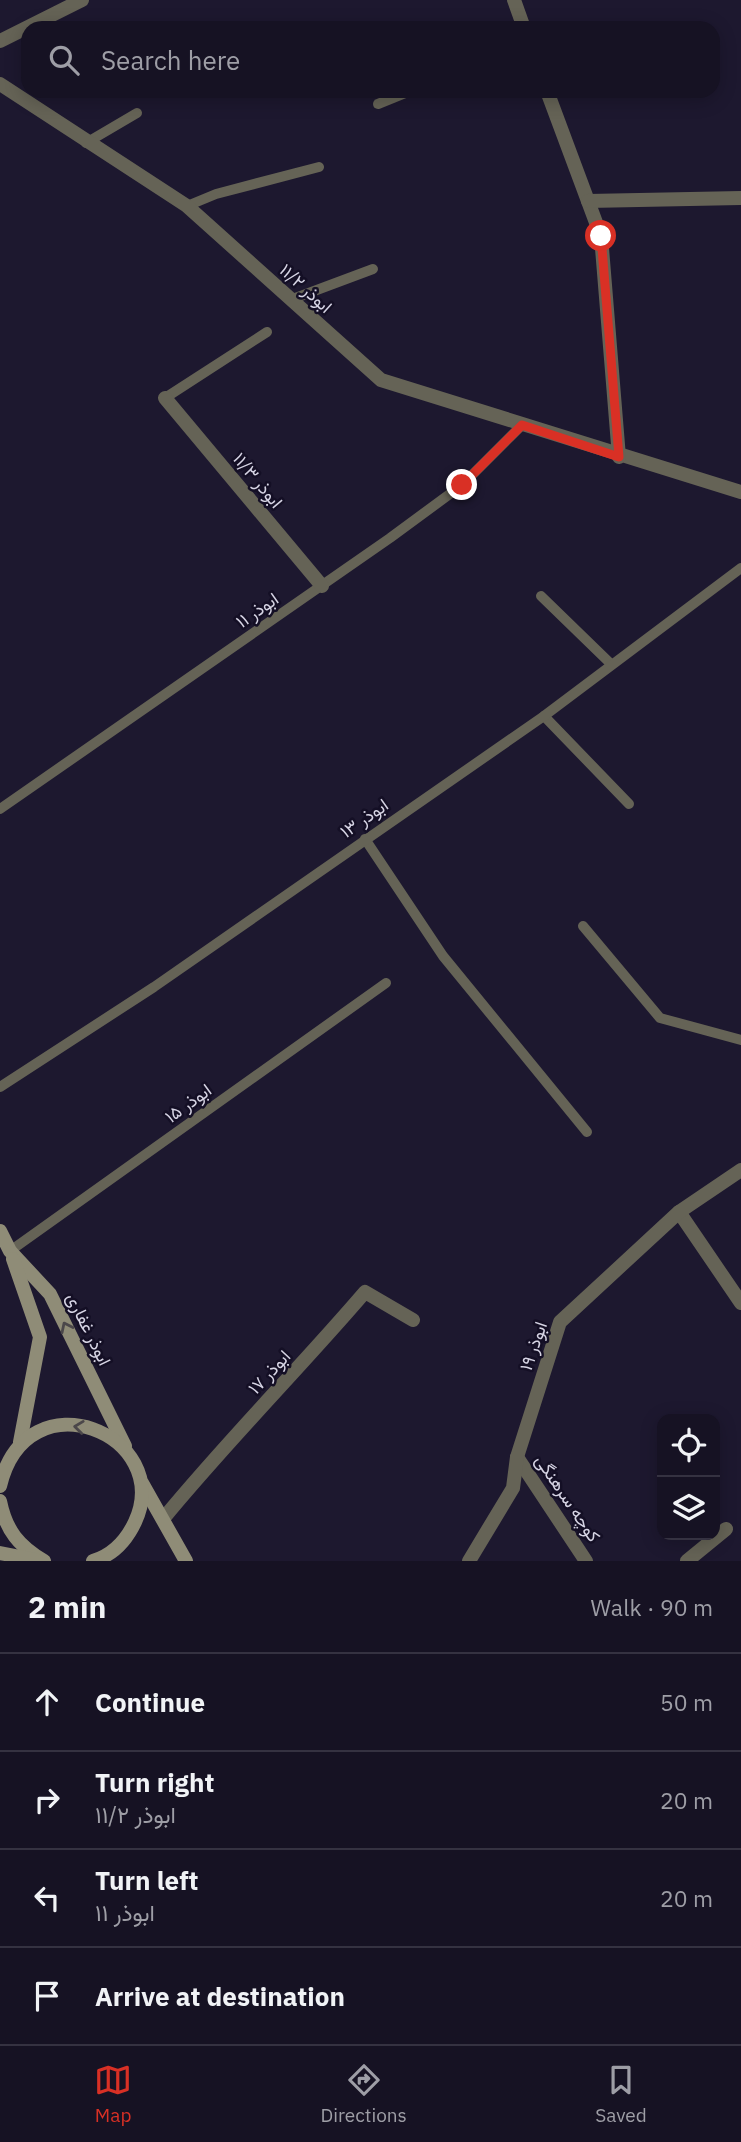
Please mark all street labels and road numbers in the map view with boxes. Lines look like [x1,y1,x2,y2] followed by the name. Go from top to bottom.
[275,258,337,318] street label: ابوذر ۱۱/۲
[228,447,288,513] street label: ابوذر ۱۱/۳
[231,587,283,633] street label: ابوذر ۱۱
[335,793,393,843] street label: ابوذر ۱۳
[160,1078,216,1128] street label: ابوذر ۱۵
[61,1289,117,1369] street label: ابوذر غفاری
[514,1318,552,1374] street label: ابوذر ۱۹
[243,1345,295,1399] street label: ابوذر ۱۷
[529,1450,606,1547] street label: کوچه سرهنگی

